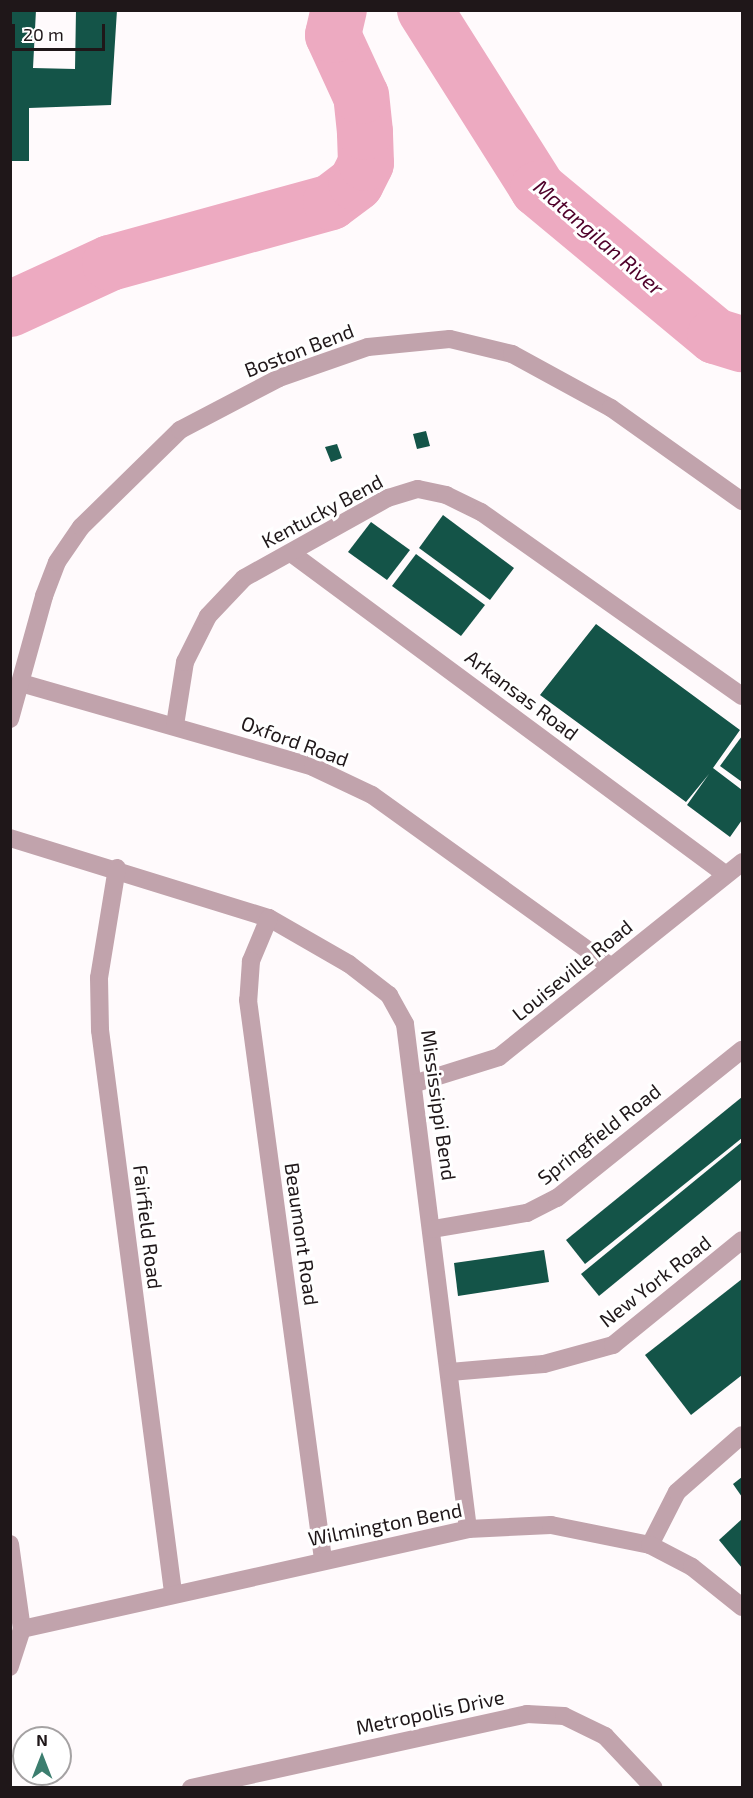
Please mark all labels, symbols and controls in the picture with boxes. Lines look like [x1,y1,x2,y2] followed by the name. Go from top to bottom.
[15,12,108,50] scale bar
[23,23,64,45] text: 20 m
[529,174,669,300] water label: Matangilan River
[241,318,357,382] street label: Boston Bend
[257,469,387,553] street label: Kentucky Bend
[461,645,583,745] street label: Arkansas Road
[238,710,352,772] street label: Oxford Road
[507,914,637,1026] street label: Louiseville Road
[417,1028,461,1182] street label: Mississippi Bend
[533,1079,665,1189] street label: Springfield Road
[280,1161,324,1307] street label: Beaumont Road
[128,1163,168,1291] street label: Fairfield Road
[594,1230,716,1332] street label: New York Road
[306,1497,464,1551] street label: Wilmington Bend
[354,1685,506,1739] street label: Metropolis Drive
[12,1726,72,1786] north arrow
[36,1730,48,1749] text: N

